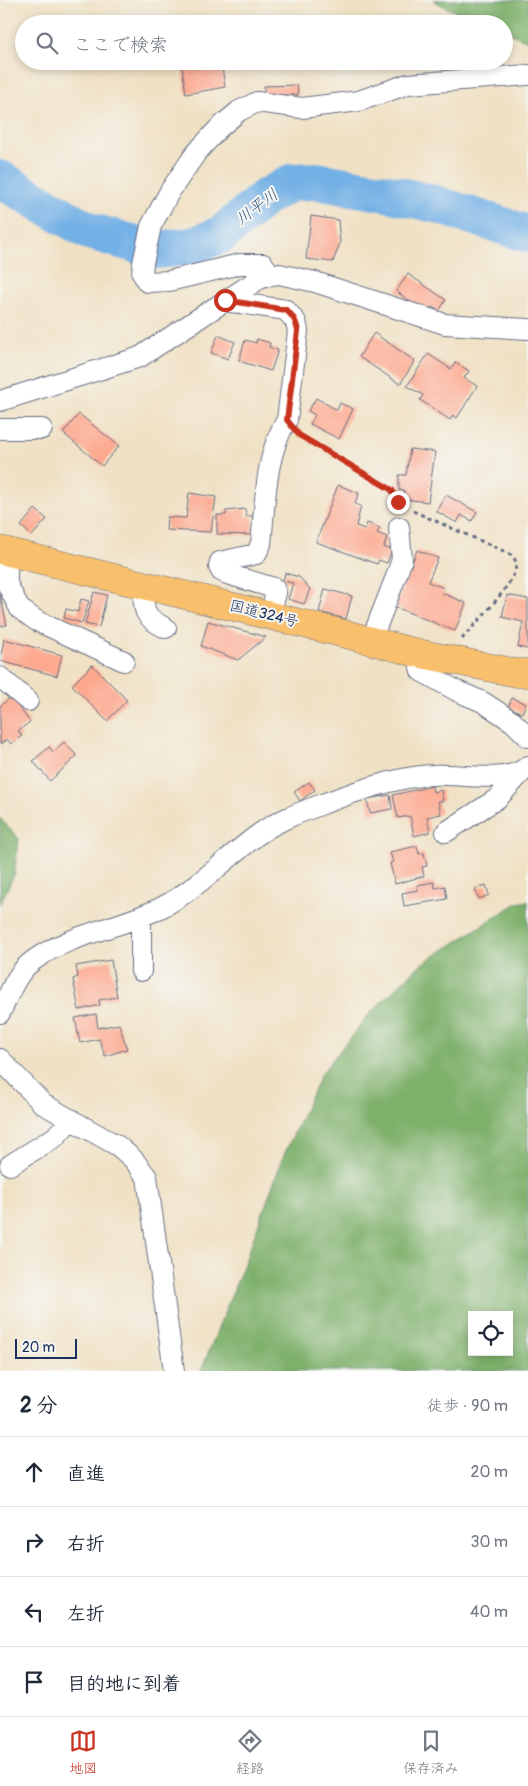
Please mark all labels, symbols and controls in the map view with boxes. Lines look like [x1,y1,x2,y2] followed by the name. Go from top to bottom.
[15,15,513,70] search box
[33,29,61,57] icon: search
[73,33,168,57] text: ここで検索
[232,185,282,229] water label: 川平川
[214,289,237,312] route start
[387,491,410,514] route end
[228,596,300,632] street label: 国道324号
[468,1311,513,1356] map controls
[468,1311,513,1356] button: locate
[15,1336,78,1359] scale bar
[22,1339,55,1356] text: 20 m
[20,1392,57,1419] text: 2 分
[427,1396,508,1416] text: 徒歩 · 90 m
[20,1458,48,1486] icon: ahead
[67,1462,105,1486] text: 直進
[470,1462,508,1482] text: 20 m
[20,1528,48,1556] icon: right
[67,1532,105,1556] text: 右折
[470,1532,508,1552] text: 30 m
[20,1598,48,1626] icon: left
[67,1602,105,1626] text: 左折
[470,1602,508,1622] text: 40 m
[20,1668,48,1696] icon: arrive
[67,1672,181,1696] text: 目的地に到着
[69,1727,97,1777] tab: 地図
[236,1727,264,1777] tab: 経路
[403,1727,459,1777] tab: 保存済み

